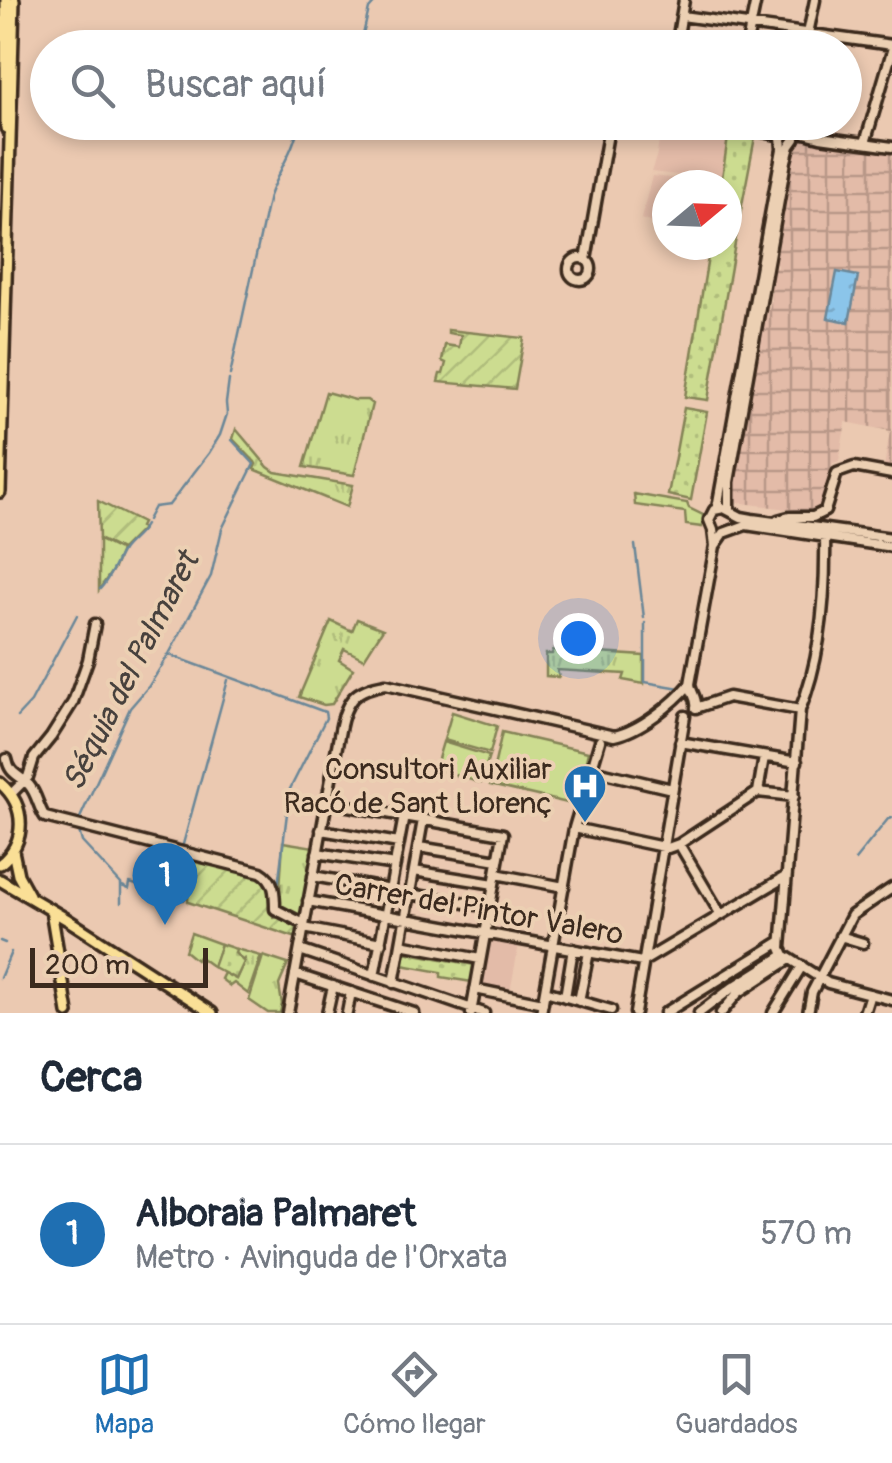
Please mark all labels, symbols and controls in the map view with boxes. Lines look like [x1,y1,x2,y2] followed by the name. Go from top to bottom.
[30,30,862,140] search box
[65,58,120,113] icon: search
[145,61,327,109] text: Buscar aquí
[652,170,742,260] north arrow
[54,543,210,797] water label: Séquia del Palmaret
[553,613,604,664] your location
[283,751,552,822] place label: Consultori Auxiliar Racó de Sant Llorenç
[562,763,608,824] hospital icon: Consultori Auxiliar Racó de Sant Llorenç
[132,842,198,925] pin: 1
[332,866,626,953] street label: Carrer del Pintor Valero
[30,943,208,988] scale bar
[45,948,130,983] text: 200 m
[40,1052,142,1104] text: Cerca
[135,1190,416,1238] text: Alboraia Palmaret
[66,1214,79,1254] text: 1
[761,1214,852,1254] text: 570 m
[135,1238,507,1278] text: Metro · Avinguda de l'Orxata
[95,1347,154,1442] tab: Mapa
[343,1347,486,1442] tab: Cómo llegar
[675,1347,797,1442] tab: Guardados

